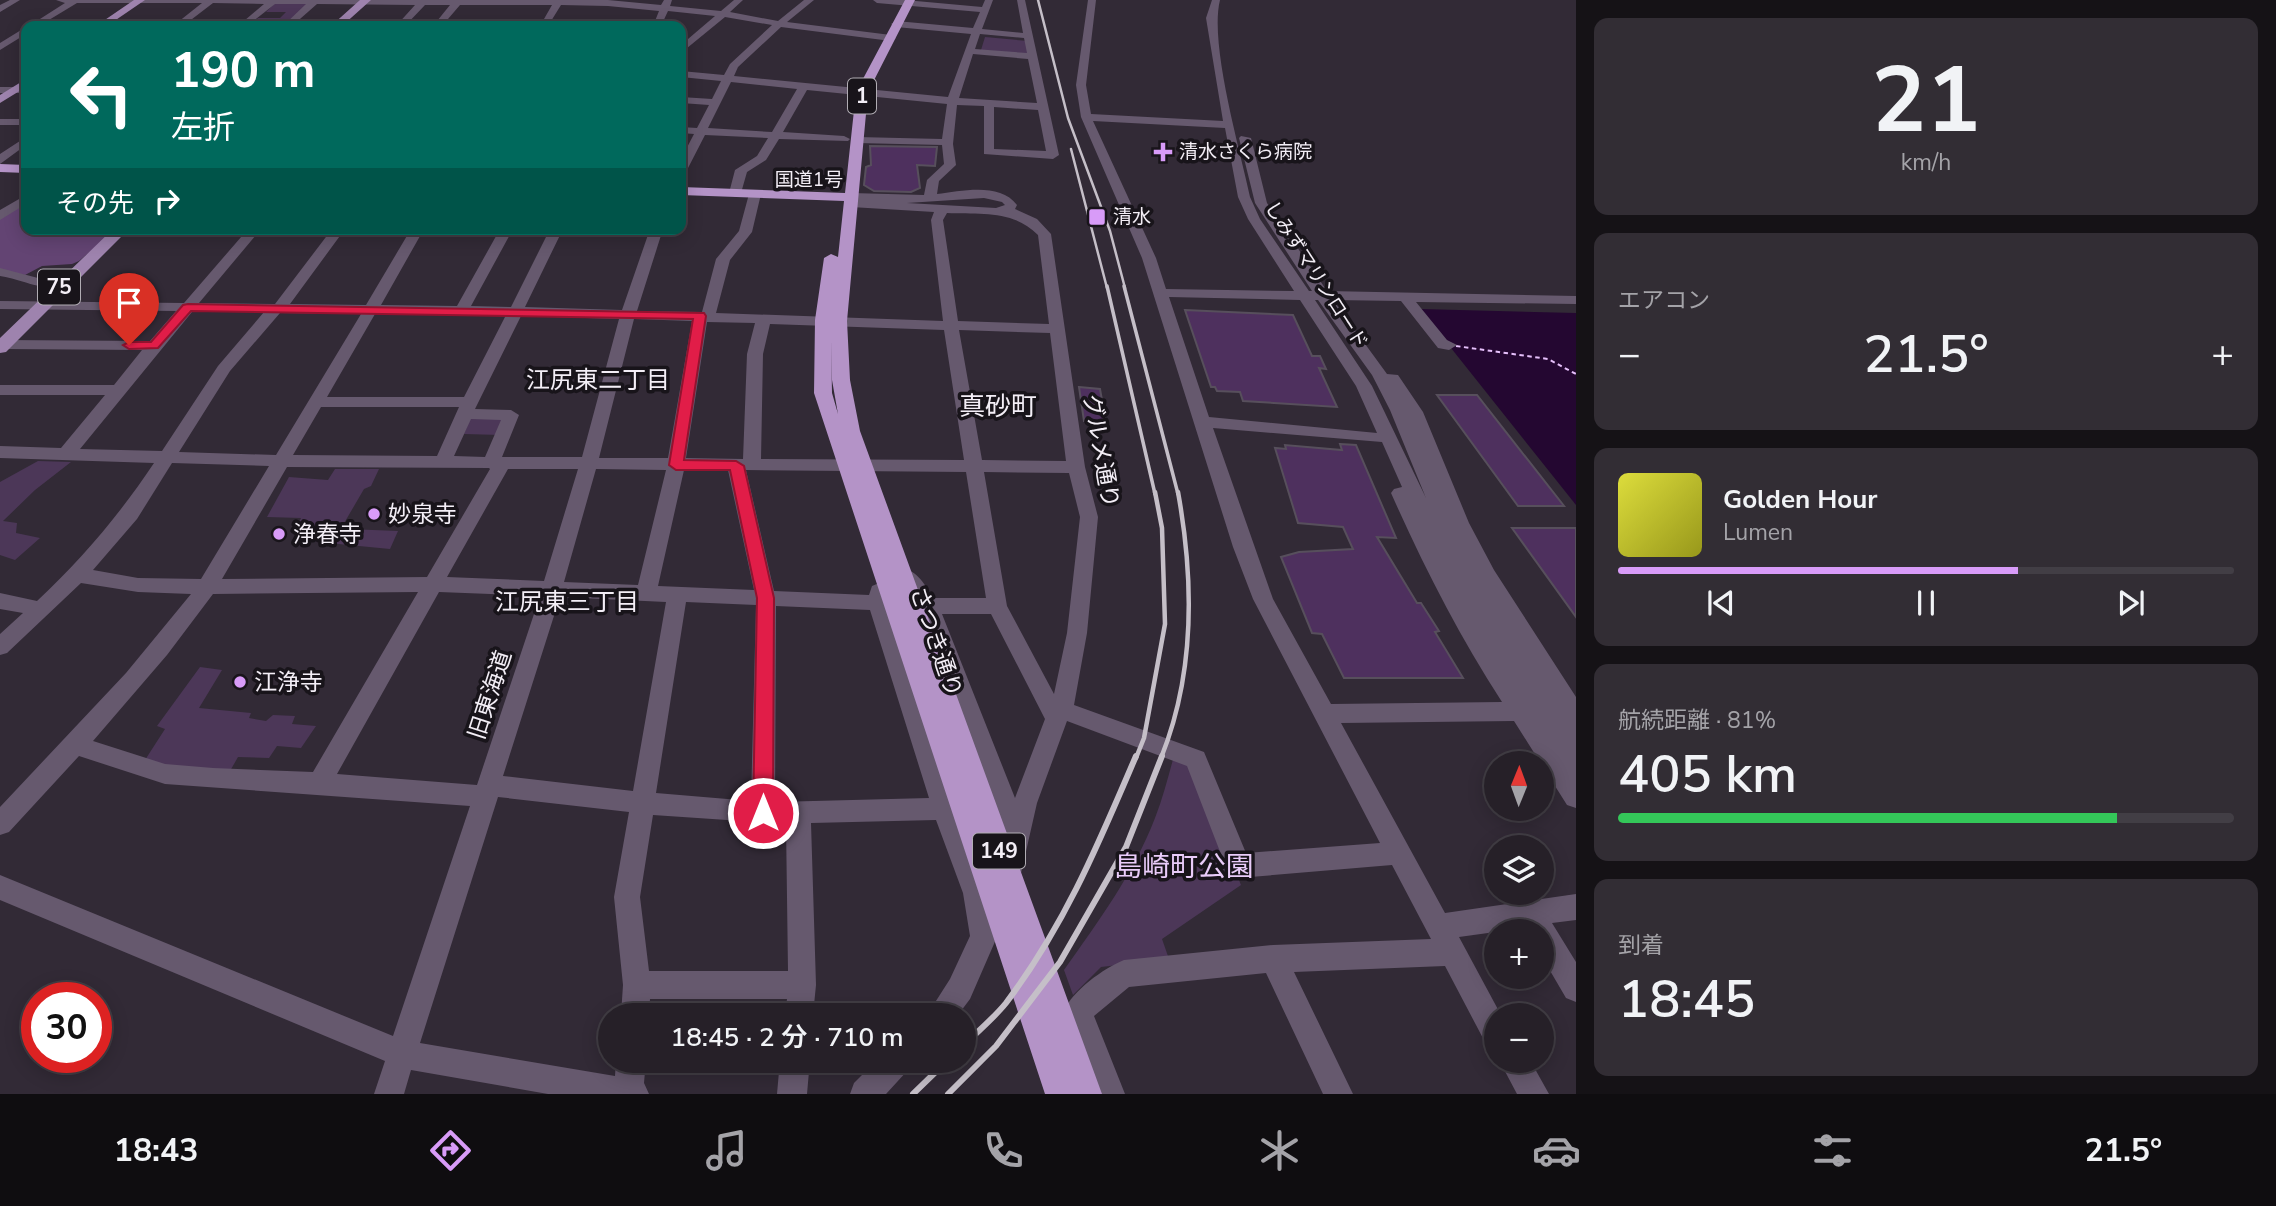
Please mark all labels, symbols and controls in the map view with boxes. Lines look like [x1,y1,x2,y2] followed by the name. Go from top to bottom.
[171,37,315,104] text: 190 m
[1871,39,1981,163] text: 21
[56,49,147,140] icon: left
[848,78,876,114] road number: 1
[171,106,235,149] text: 左折
[1179,139,1312,165] place label: 清水さくら病院
[1153,142,1173,162] marker: 清水さくら病院
[1901,147,1951,178] text: km/h
[775,167,843,193] street label: 国道1号
[148,182,186,220] icon: right
[56,186,134,221] text: その先
[1259,196,1373,354] street label: しみずマリンロード
[1113,204,1151,230] place label: 清水
[1087,207,1107,227] marker: 清水
[38,270,80,304] road number: 75
[99,273,159,345] pin
[110,284,148,322] icon: arrive
[1618,285,1710,316] text: エアコン
[1863,319,1989,390] text: 21.5°
[1618,329,1641,380] text: −
[2211,329,2234,380] text: +
[526,364,670,396] district label: 江尻東二丁目
[959,389,1037,424] district label: 真砂町
[1076,392,1126,510] street label: グルメ通り
[1723,482,1878,517] text: Golden Hour
[388,499,457,530] place label: 妙泉寺
[366,506,382,522] marker: 妙泉寺
[1723,517,1793,548] text: Lumen
[293,519,362,550] place label: 浄春寺
[271,526,287,542] marker: 浄春寺
[903,583,969,701] street label: さつき通り
[1702,584,1740,622] icon: previous
[1907,584,1945,622] icon: pause
[2112,584,2150,622] icon: next
[495,586,639,618] district label: 江尻東三丁目
[461,646,519,744] street label: 旧東海道
[254,667,323,698] place label: 江浄寺
[232,674,248,690] marker: 江浄寺
[1618,705,1776,736] text: 航続距離 · 81%
[1618,739,1797,810] text: 405 km
[1484,751,1554,821] north arrow
[1484,751,1554,1073] map controls
[726,776,800,850] position arrow
[973,834,1025,868] road number: 149
[1484,835,1554,905] button: layers
[1114,848,1254,886] park label: 島崎町公園
[1484,919,1554,989] button: +
[1618,930,1664,961] text: 到着
[1618,964,1755,1035] text: 18:45
[21,982,112,1073] speed limit sign: 30
[1484,1003,1554,1073] button: −
[671,1020,903,1055] text: 18:45 · 2 分 · 710 m
[426,1126,475,1175] icon: directions
[702,1126,751,1175] icon: music
[979,1126,1028,1175] icon: phone
[1255,1126,1304,1175] icon: climate
[1532,1126,1581,1175] icon: car
[1808,1126,1857,1175] icon: filters
[114,1129,198,1172] text: 18:43
[2085,1129,2162,1172] text: 21.5°

